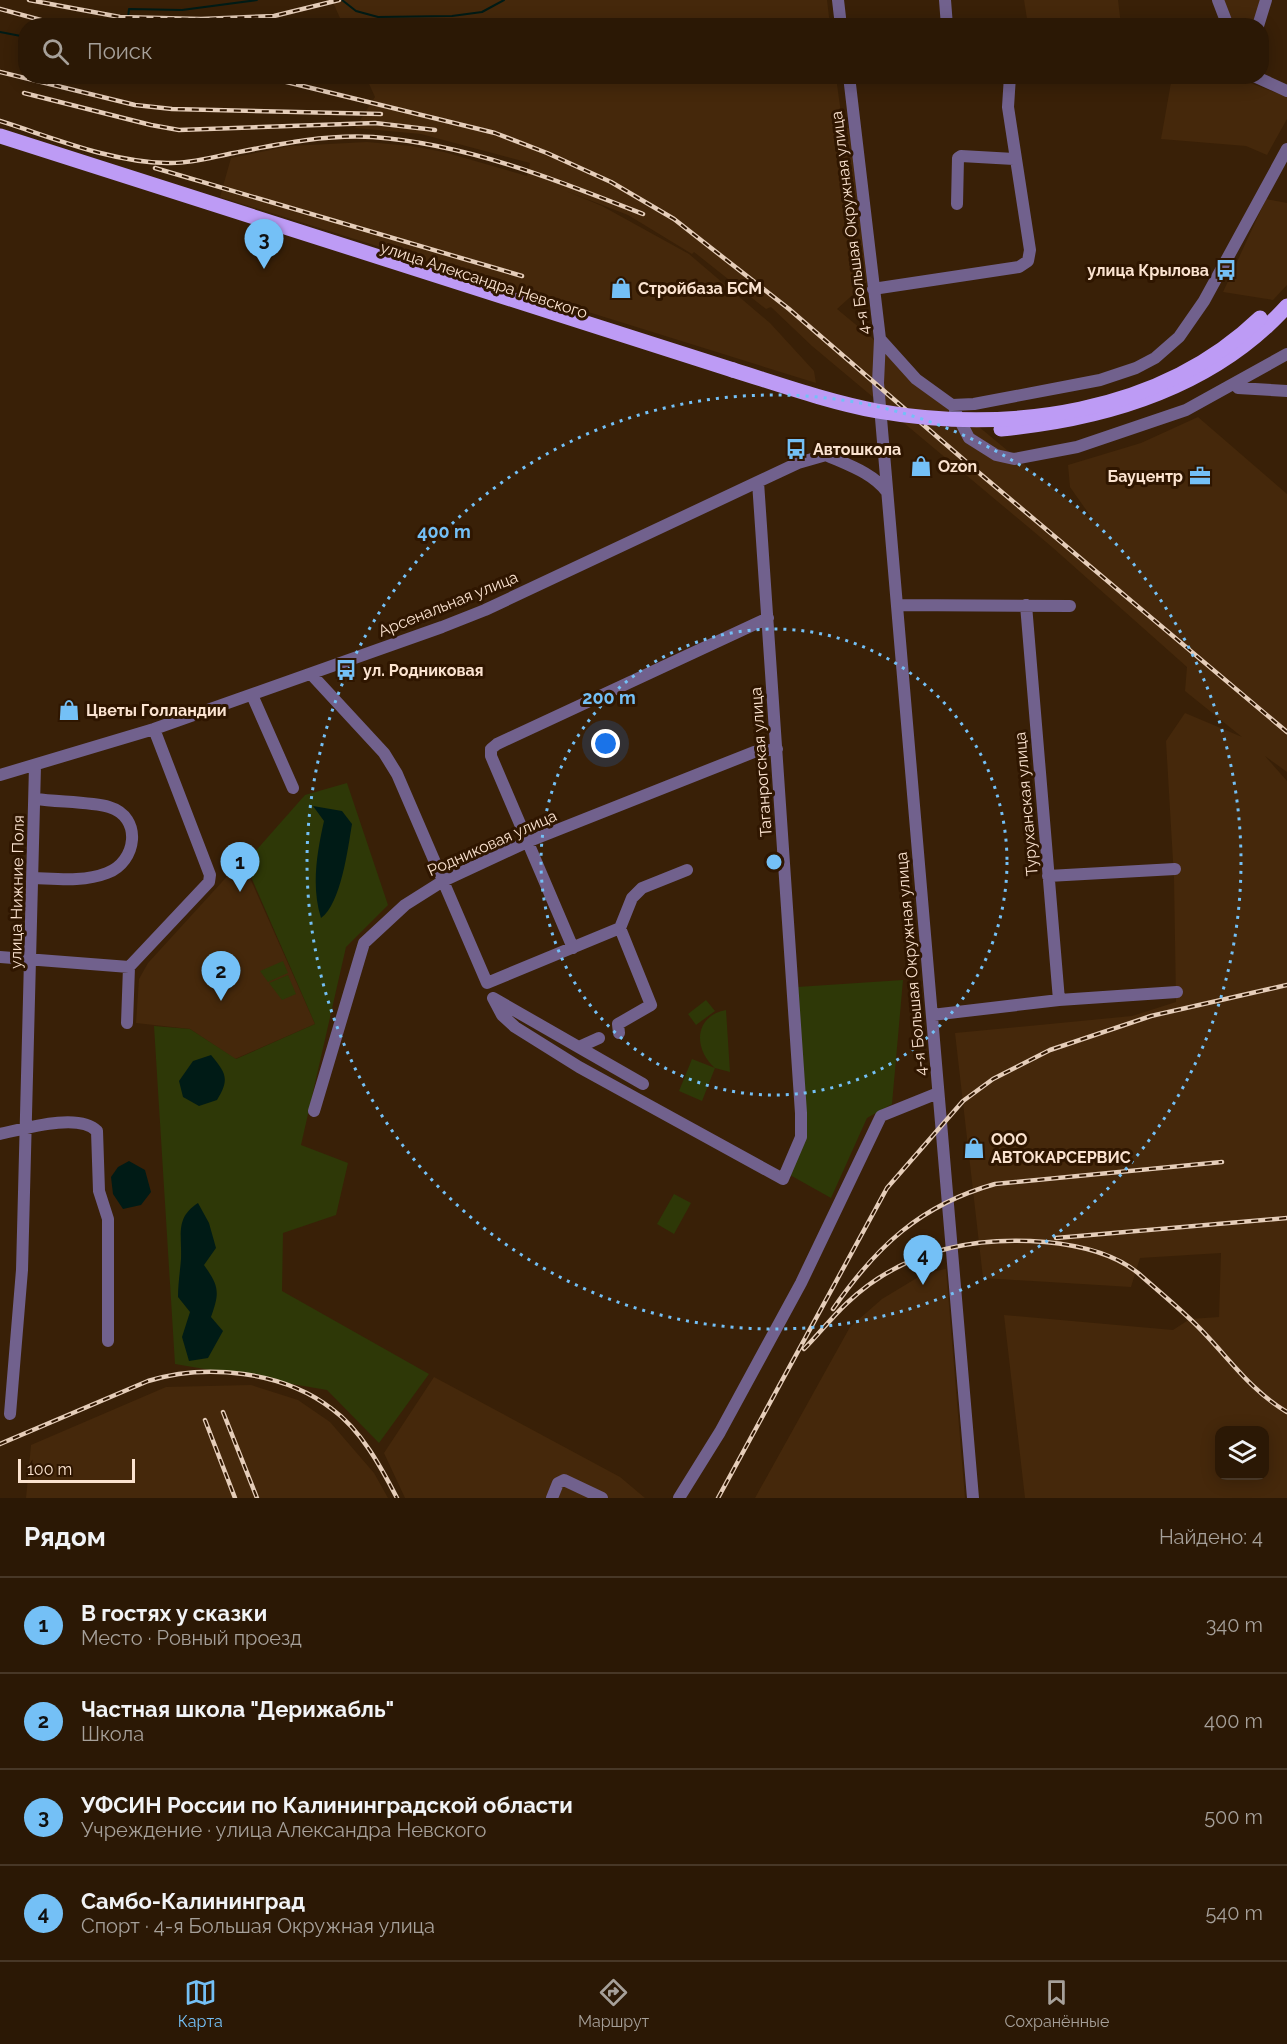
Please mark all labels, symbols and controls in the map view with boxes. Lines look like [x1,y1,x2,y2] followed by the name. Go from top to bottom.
[18,18,1269,84] search box
[39,35,72,68] icon: search
[87,38,152,64] text: Поиск
[827,110,873,336] street label: 4-я Большая Окружная улица
[244,220,284,269] pin: 3
[378,237,590,323] street label: улица Александра Невского
[1214,258,1238,282] bus stop icon: улица Крылова
[1087,261,1209,280] place label: улица Крылова
[609,276,633,300] shop icon: Стройбаза БСМ
[638,279,762,298] place label: Стройбаза БСМ
[784,437,808,461] bus stop icon: Автошкола
[813,440,901,459] place label: Автошкола
[909,454,933,478] shop icon: Ozon
[938,457,977,476] place label: Ozon
[1188,464,1212,488] office icon: Бауцентр
[1108,467,1183,486] place label: Бауцентр
[417,521,471,542] text: 400 m
[375,567,521,641] street label: Арсенальная улица
[334,658,358,682] bus stop icon: ул. Родниковая
[363,661,484,680] place label: ул. Родниковая
[746,686,776,838] street label: Таганрогская улица
[582,687,636,708] text: 200 m
[57,698,81,722] shop icon: Цветы Голландии
[86,701,227,720] place label: Цветы Голландии
[591,729,620,758] your location
[1010,731,1042,877] street label: Туруханская улица
[424,806,560,880] street label: Родниковая улица
[6,815,28,969] street label: улица Нижние Поля
[220,842,260,892] pin: 1
[892,851,930,1077] street label: 4-я Большая Окружная улица
[764,852,784,872] centre of rings
[202,952,240,1001] pin: 2
[991,1130,1131,1167] place label: ООО АВТОКАРСЕРВИС
[962,1136,986,1160] shop icon: ООО АВТОКАРСЕРВИС
[904,1236,942,1285] pin: 4
[1215,1426,1269,1480] map controls
[1215,1426,1269,1480] button: layers
[18,1456,135,1484] scale bar
[27,1460,72,1479] text: 100 m
[24,1522,106,1552] text: Рядом
[1159,1525,1263,1549] text: Найдено: 4
[81,1600,267,1626] text: В гостях у сказки
[39,1613,48,1637] text: 1
[1206,1613,1263,1637] text: 340 m
[81,1626,302,1650] text: Место · Ровный проезд
[81,1696,394,1722] text: Частная школа "Дерижабль"
[38,1709,49,1733] text: 2
[1204,1709,1263,1733] text: 400 m
[81,1722,144,1746] text: Школа
[81,1792,573,1818] text: УФСИН России по Калининградской области
[38,1805,49,1829] text: 3
[1204,1805,1263,1829] text: 500 m
[81,1818,486,1842] text: Учреждение · улица Александра Невского
[81,1888,305,1914] text: Самбо-Калининград
[38,1901,49,1925] text: 4
[1205,1901,1263,1925] text: 540 m
[81,1914,435,1938] text: Спорт · 4-я Большая Окружная улица
[178,1976,223,2031] tab: Карта
[578,1976,649,2031] tab: Маршрут
[1005,1976,1109,2031] tab: Сохранённые

